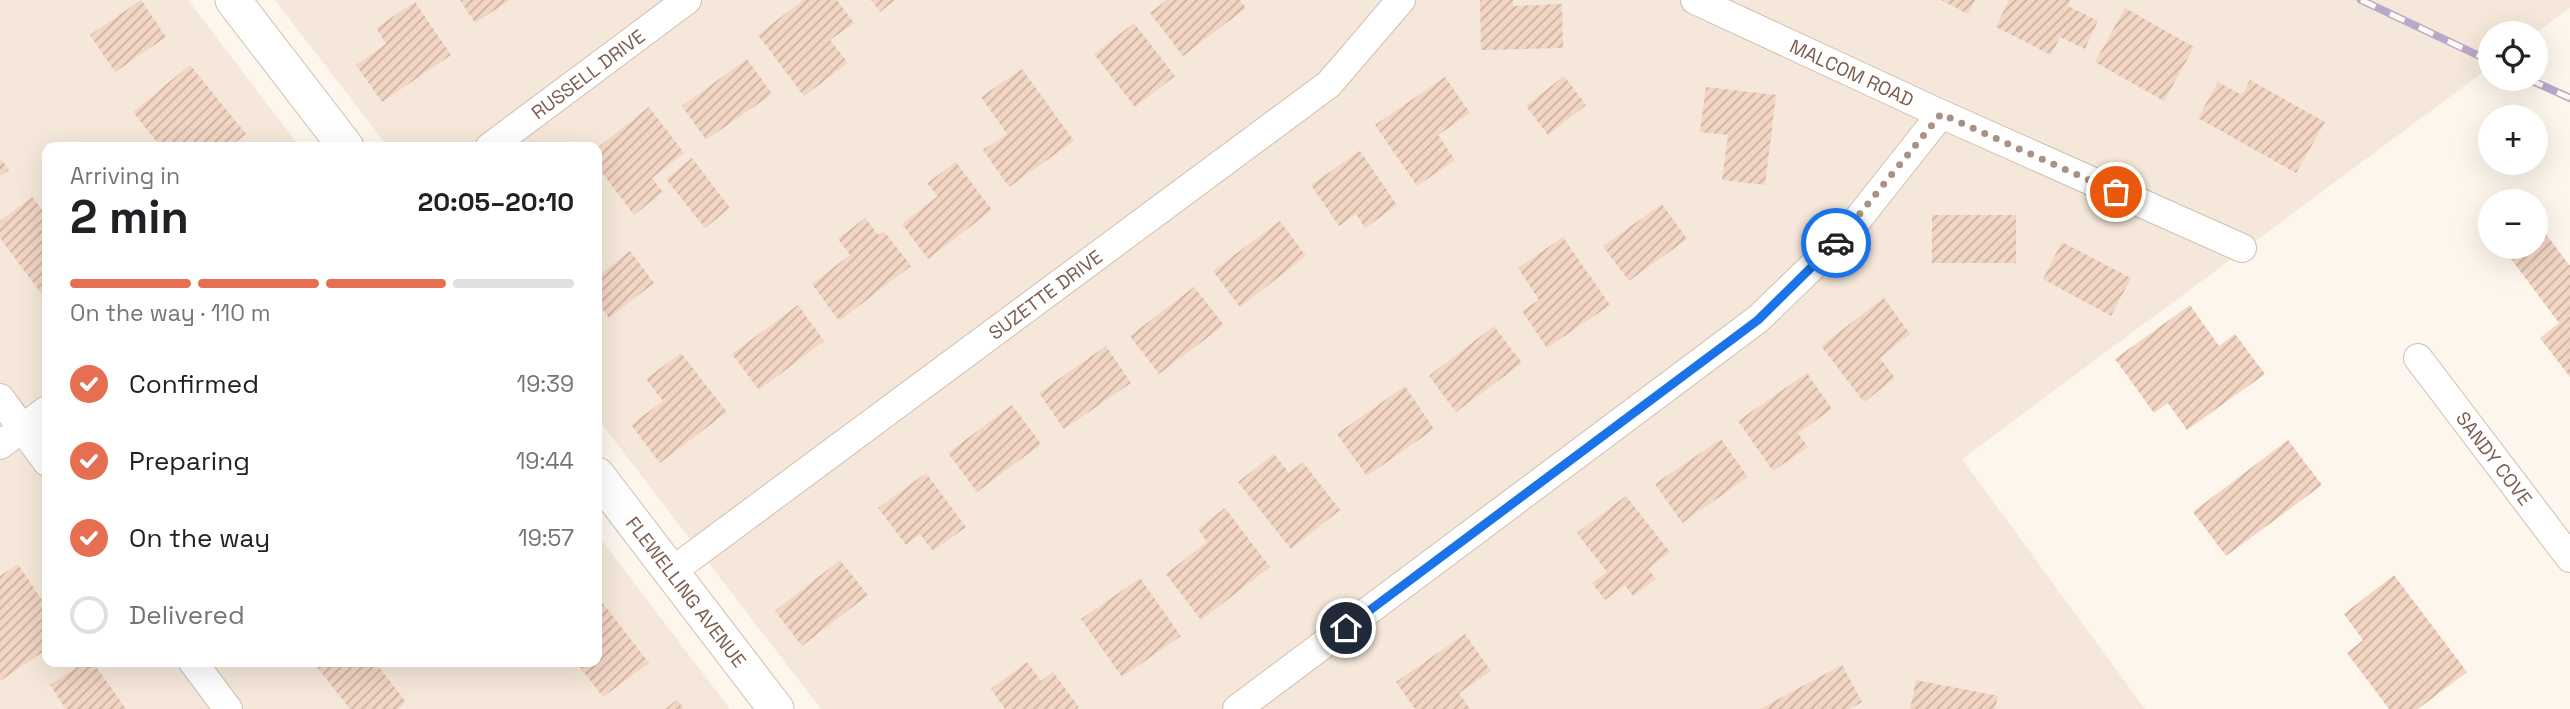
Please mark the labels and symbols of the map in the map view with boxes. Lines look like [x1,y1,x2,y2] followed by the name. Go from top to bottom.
[526,23,650,125] street label: RUSSELL DRIVE
[1786,33,1918,112] street label: MALCOM ROAD
[2086,162,2146,222] pin
[1801,208,1871,278] courier
[983,244,1107,345] street label: SUZETTE DRIVE
[2451,406,2538,510] street label: SANDY COVE
[621,511,752,672] street label: FLEWELLING AVENUE
[1316,598,1376,658] pin

